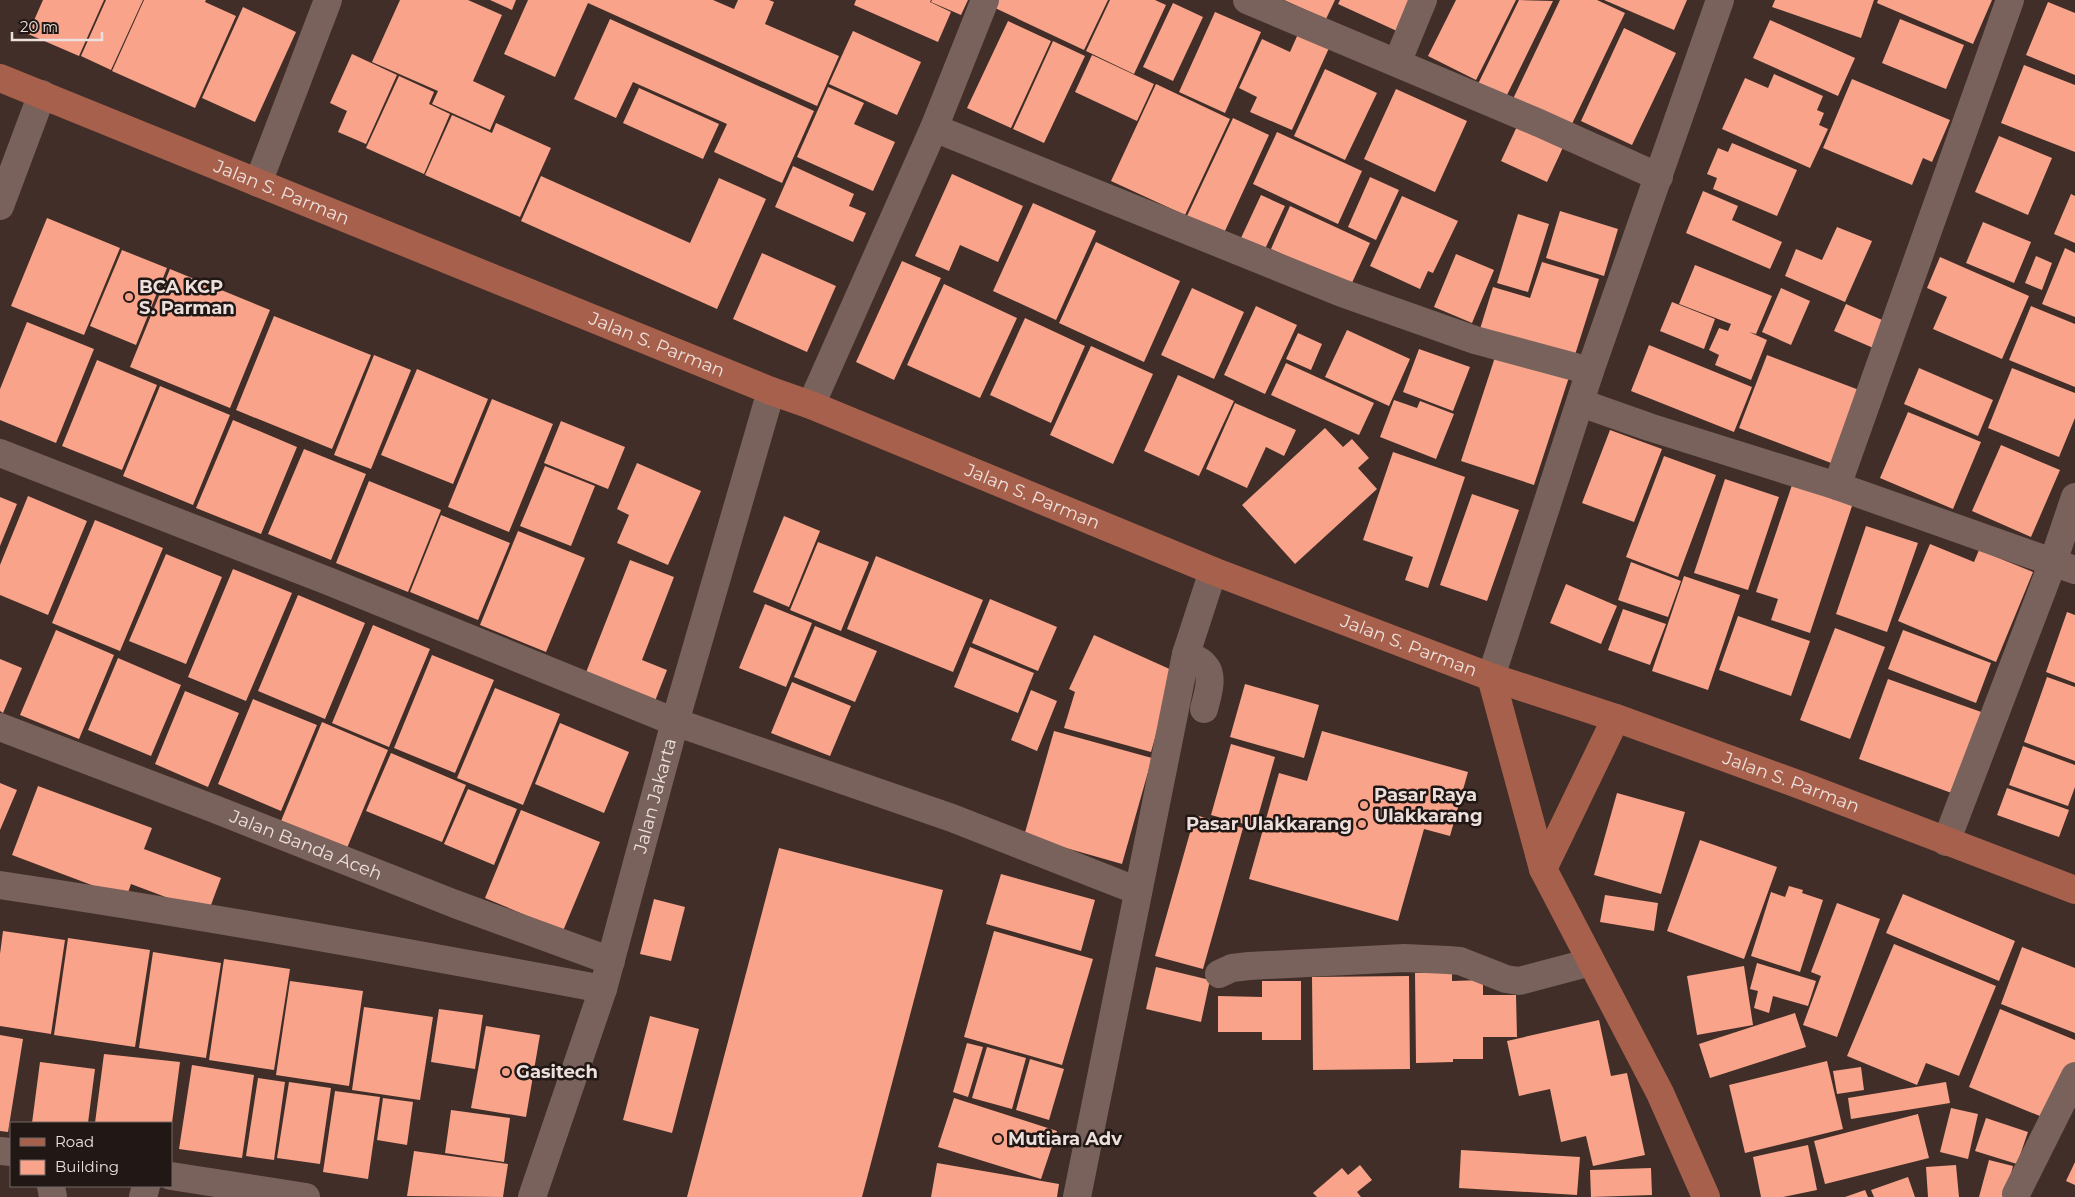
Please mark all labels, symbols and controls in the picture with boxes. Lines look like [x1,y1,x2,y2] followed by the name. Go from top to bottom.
[12,10,102,42] scale bar
[20,17,58,36] text: 20 m
[210,155,353,230] street label: Jalan S. Parman
[139,276,235,319] place label: BCA KCP S. Parman
[123,291,135,303] marker: BCA KCP S. Parman
[585,307,728,382] street label: Jalan S. Parman
[961,458,1103,534] street label: Jalan S. Parman
[1337,609,1480,682] street label: Jalan S. Parman
[629,736,681,856] street label: Jalan Jakarta
[1719,746,1863,818] street label: Jalan S. Parman
[1374,784,1482,827] place label: Pasar Raya Ulakkarang
[1358,799,1370,811] marker: Pasar Raya Ulakkarang
[226,805,385,885] street label: Jalan Banda Aceh
[1186,813,1352,835] place label: Pasar Ulakkarang
[1356,818,1368,830] marker: Pasar Ulakkarang
[516,1061,598,1083] place label: Gasitech
[500,1066,512,1078] marker: Gasitech
[10,1122,172,1187] legend
[1008,1128,1122,1150] place label: Mutiara Adv
[55,1132,94,1151] text: Road
[992,1133,1004,1145] marker: Mutiara Adv
[55,1157,119,1176] text: Building

